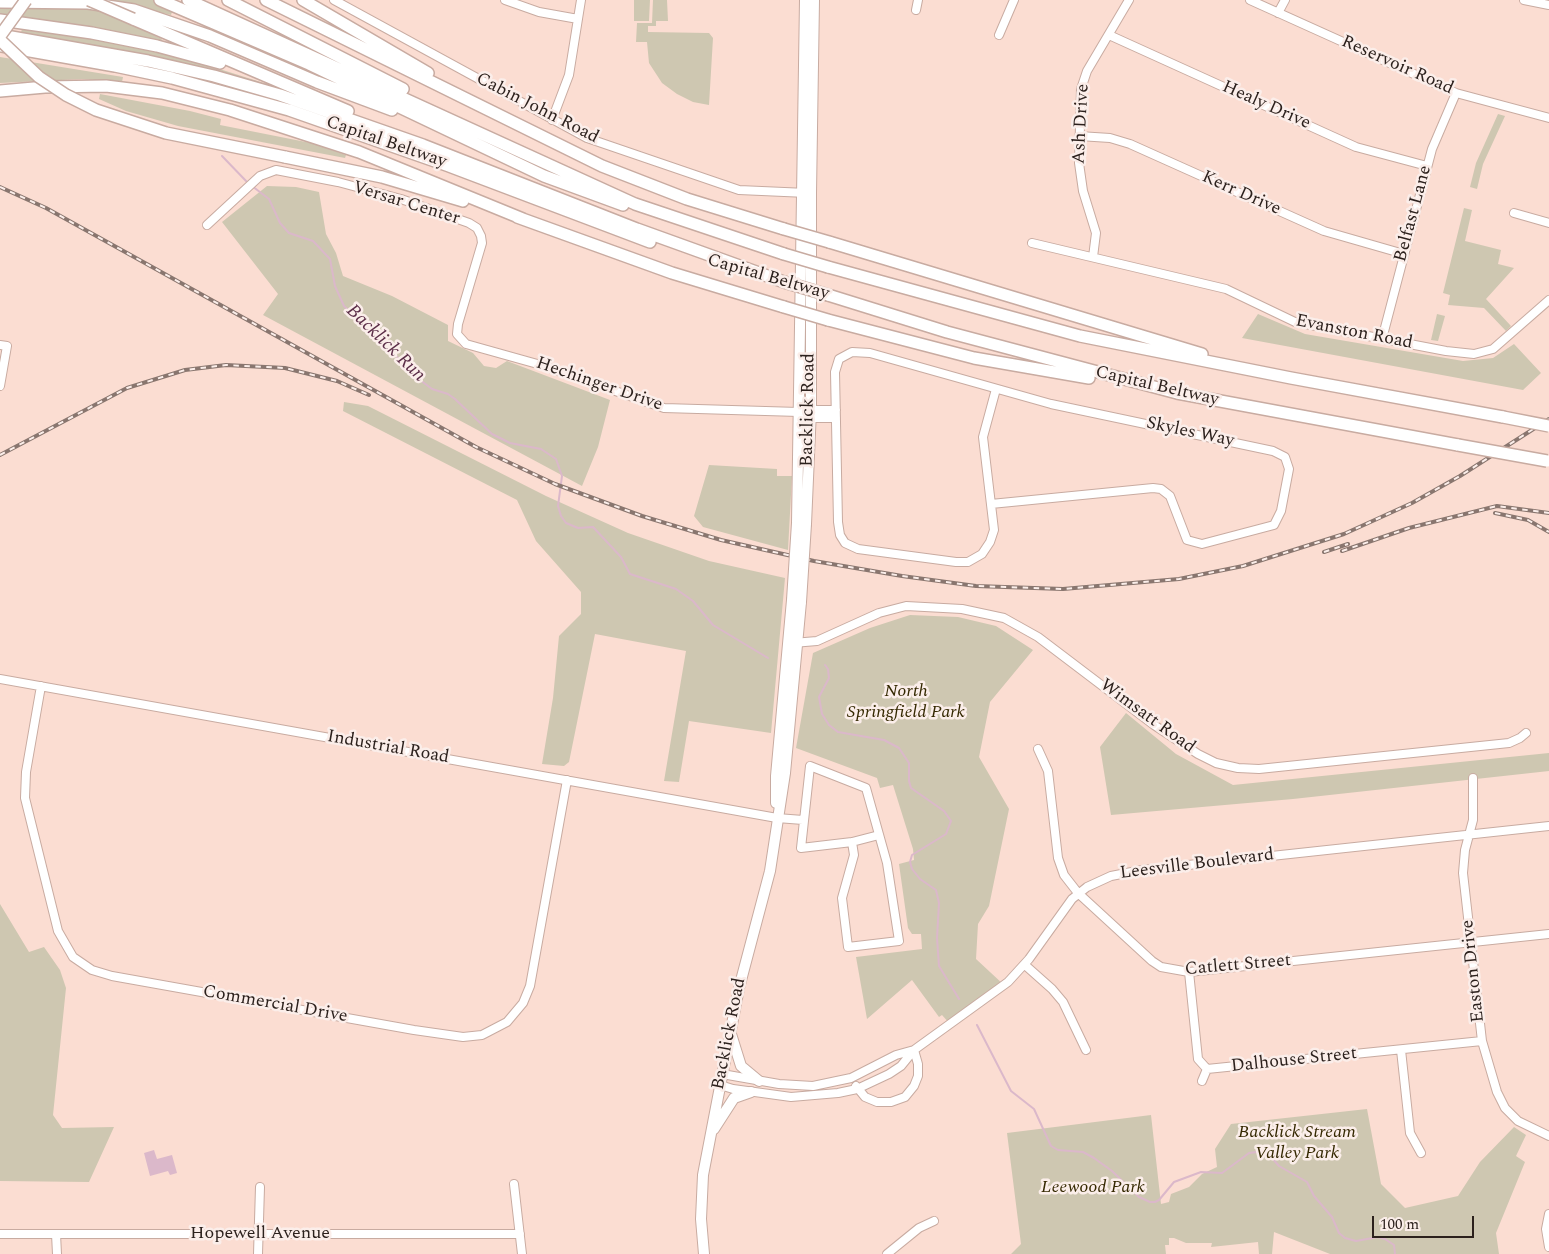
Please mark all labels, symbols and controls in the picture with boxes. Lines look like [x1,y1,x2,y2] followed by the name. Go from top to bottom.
[1338,32,1456,100] street label: Reservoir Road
[472,69,602,149] street label: Cabin John Road
[1218,77,1314,135] street label: Healy Drive
[1069,83,1095,165] street label: Ash Drive
[323,112,449,174] street label: Capital Beltway
[1391,163,1437,265] street label: Belfast Lane
[1198,167,1284,221] street label: Kerr Drive
[350,177,462,231] street label: Versar Center
[705,250,831,306] street label: Capital Beltway
[341,300,429,388] water label: Backlick Run
[1294,311,1414,355] street label: Evanston Road
[533,353,665,417] street label: Hechinger Drive
[797,353,821,467] street label: Backlick Road
[1093,362,1221,412] street label: Capital Beltway
[1144,413,1236,453] street label: Skyles Way
[1095,675,1199,759] street label: Wimsatt Road
[847,681,965,724] park label: North Springfield Park
[325,727,451,769] street label: Industrial Road
[1119,845,1275,885] street label: Leesville Boulevard
[1458,919,1490,1023] street label: Easton Drive
[1184,951,1292,981] street label: Catlett Street
[709,976,751,1092] street label: Backlick Road
[201,982,349,1028] street label: Commercial Drive
[1230,1044,1358,1078] street label: Dalhouse Street
[1238,1122,1356,1164] park label: Backlick Stream Valley Park
[1041,1177,1145,1199] park label: Leewood Park
[1374,1206,1476,1238] scale bar
[1380,1213,1419,1236] text: 100 m
[190,1223,330,1245] street label: Hopewell Avenue

